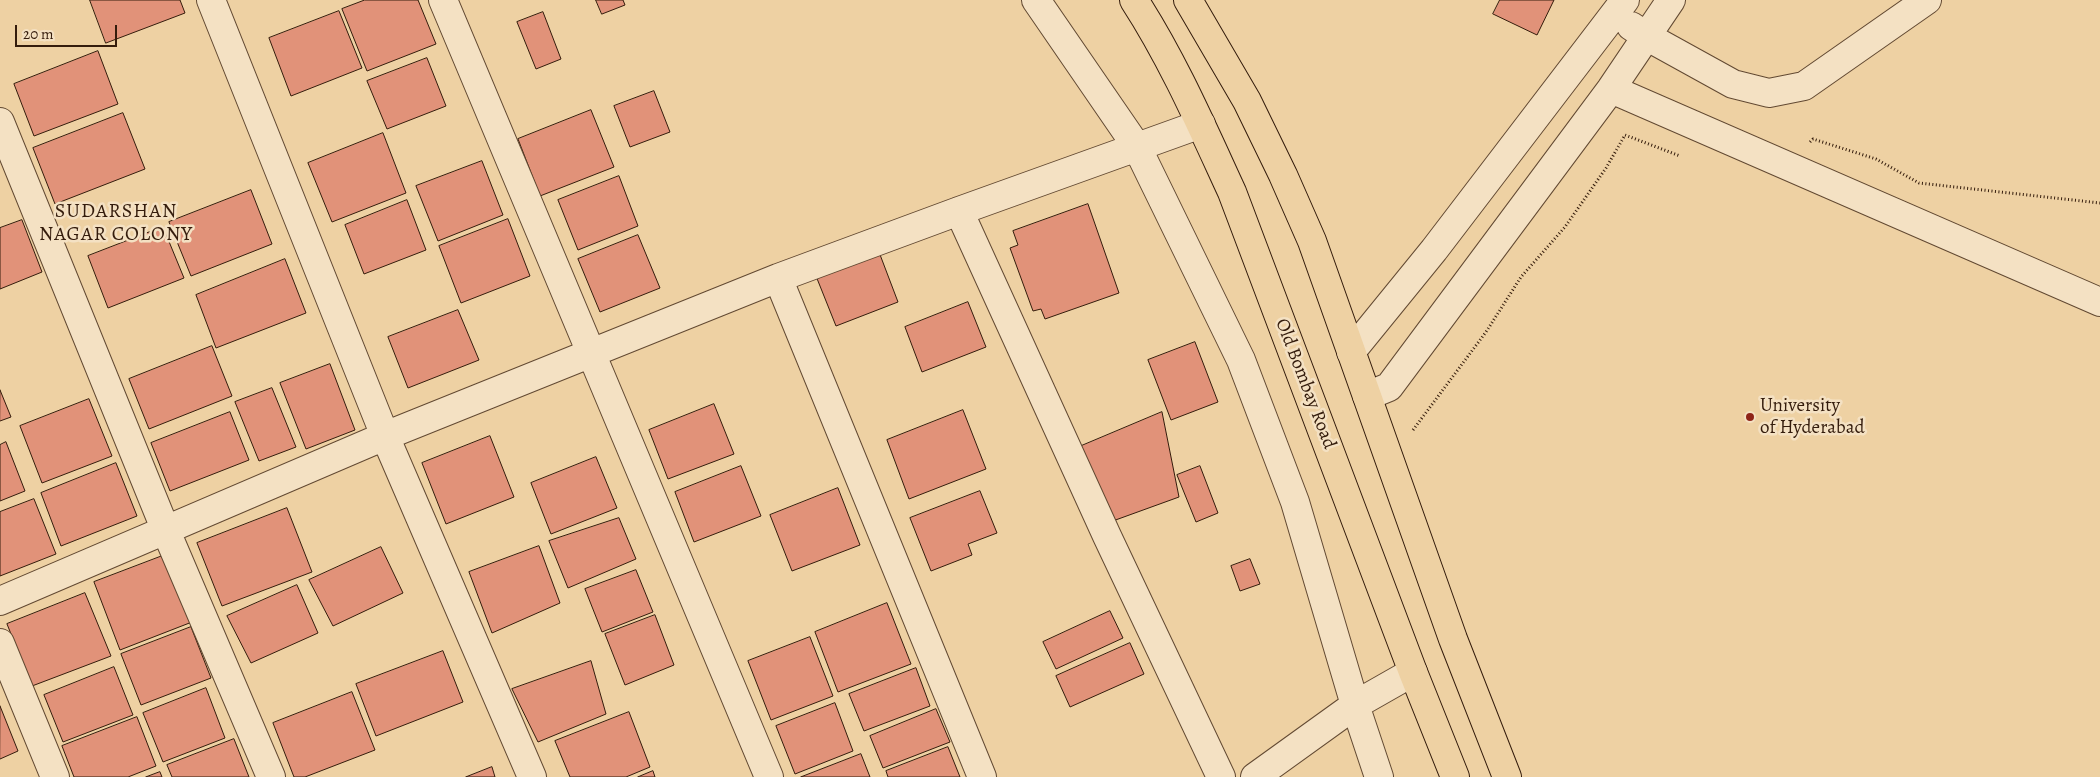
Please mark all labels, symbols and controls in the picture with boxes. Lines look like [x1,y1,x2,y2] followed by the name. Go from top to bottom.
[18,15,120,47] scale bar
[23,24,54,44] text: 20 m
[37,200,195,247] district label: SUDARSHAN NAGAR COLONY
[1270,315,1340,453] street label: Old Bombay Road
[1760,395,1865,439] place label: University of Hyderabad
[1744,411,1756,423] marker: University of Hyderabad

